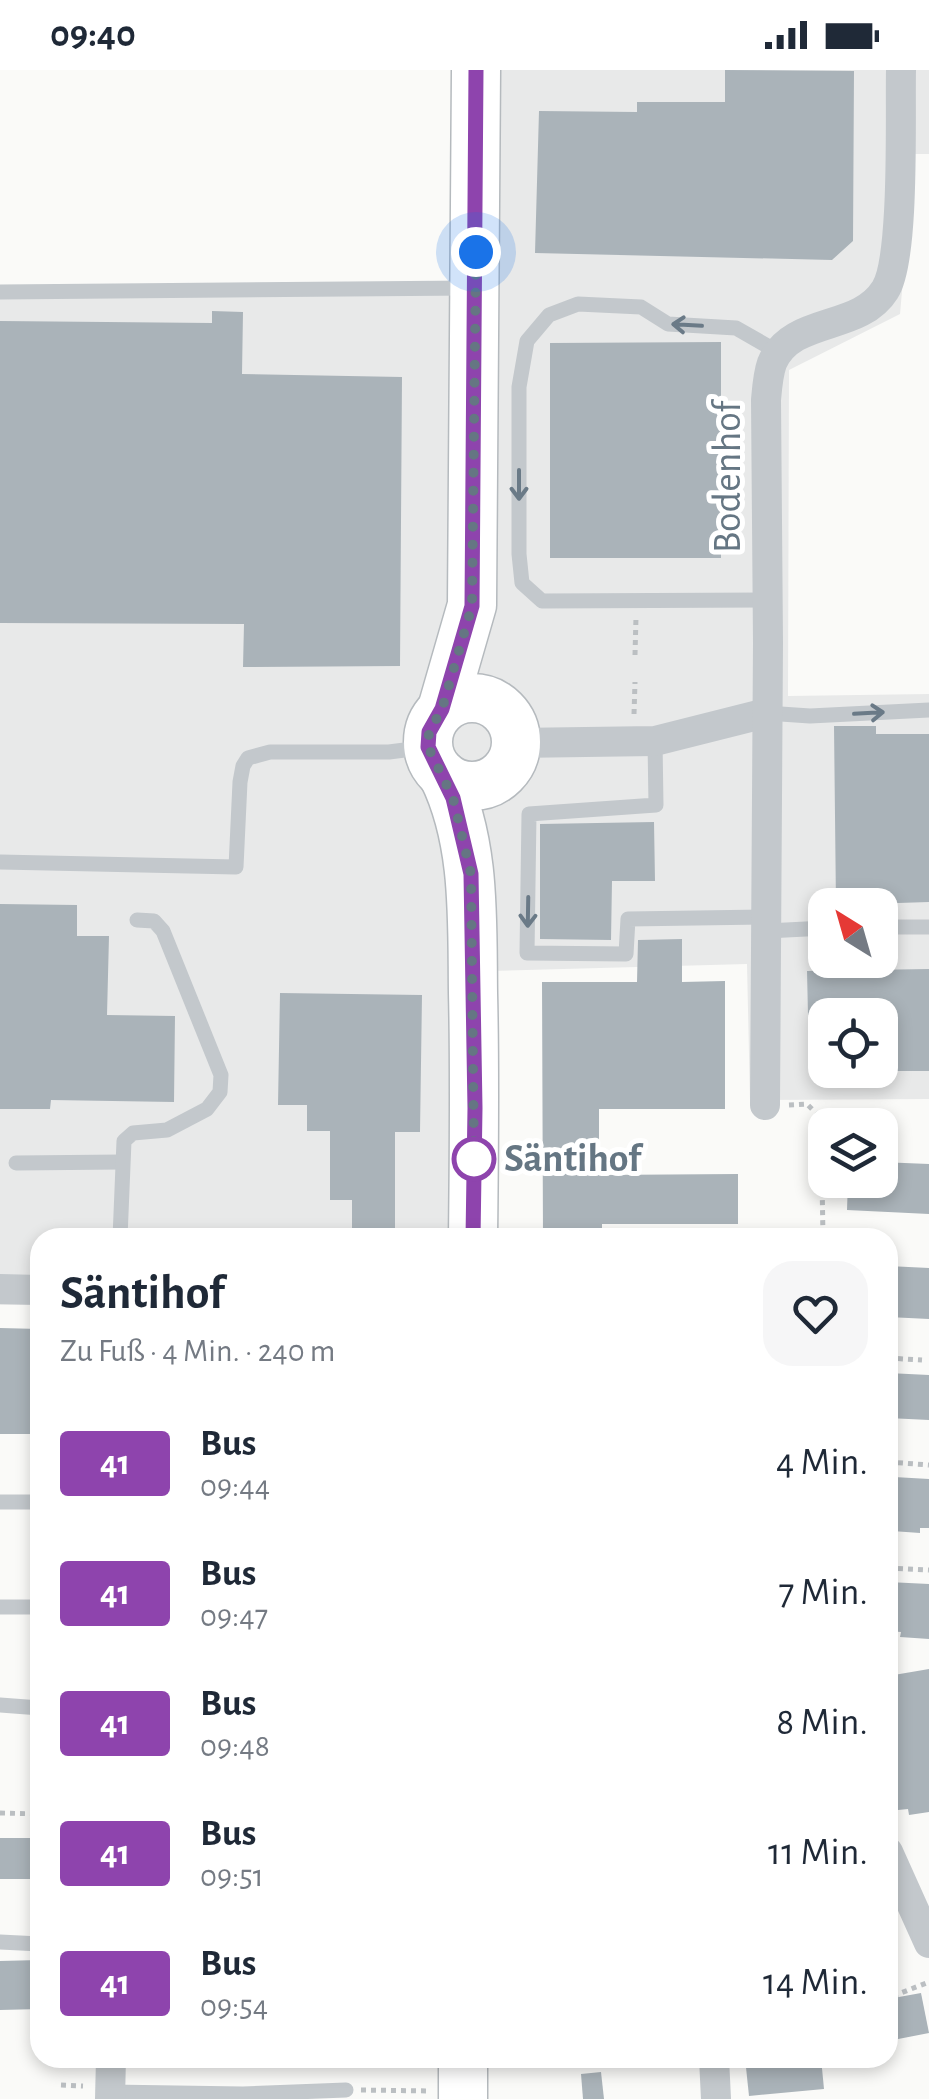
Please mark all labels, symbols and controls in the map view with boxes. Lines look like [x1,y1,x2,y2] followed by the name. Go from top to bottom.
[50,16,136,54] text: 09:40
[451,227,501,277] your location
[672,315,704,334] one-way arrow
[708,399,748,553] street label: Bodenhof
[510,468,528,501] one-way arrow
[853,703,885,722] one-way arrow
[808,888,898,978] north arrow
[808,888,898,1198] map controls
[518,895,537,927] one-way arrow
[808,998,898,1088] button: locate
[808,1108,898,1198] button: layers
[453,1138,495,1180] marker: Säntihof
[504,1139,644,1179] place label: Säntihof
[763,1261,868,1366] button: heart
[60,1270,224,1318] text: Säntihof
[60,1335,335,1367] text: Zu Fuß · 4 Min. · 240 m
[200,1425,256,1463] text: Bus
[776,1444,868,1482] text: 4 Min.
[100,1446,130,1481] text: 41
[200,1470,270,1502] text: 09:44
[200,1555,256,1593] text: Bus
[778,1574,868,1612] text: 7 Min.
[100,1576,130,1611] text: 41
[200,1600,268,1632] text: 09:47
[200,1685,256,1723] text: Bus
[776,1704,868,1742] text: 8 Min.
[100,1706,130,1741] text: 41
[200,1730,270,1762] text: 09:48
[200,1815,256,1853] text: Bus
[768,1834,868,1872] text: 11 Min.
[100,1836,130,1871] text: 41
[200,1860,264,1892] text: 09:51
[200,1945,256,1983] text: Bus
[763,1964,868,2002] text: 14 Min.
[100,1966,130,2001] text: 41
[200,1990,268,2022] text: 09:54

